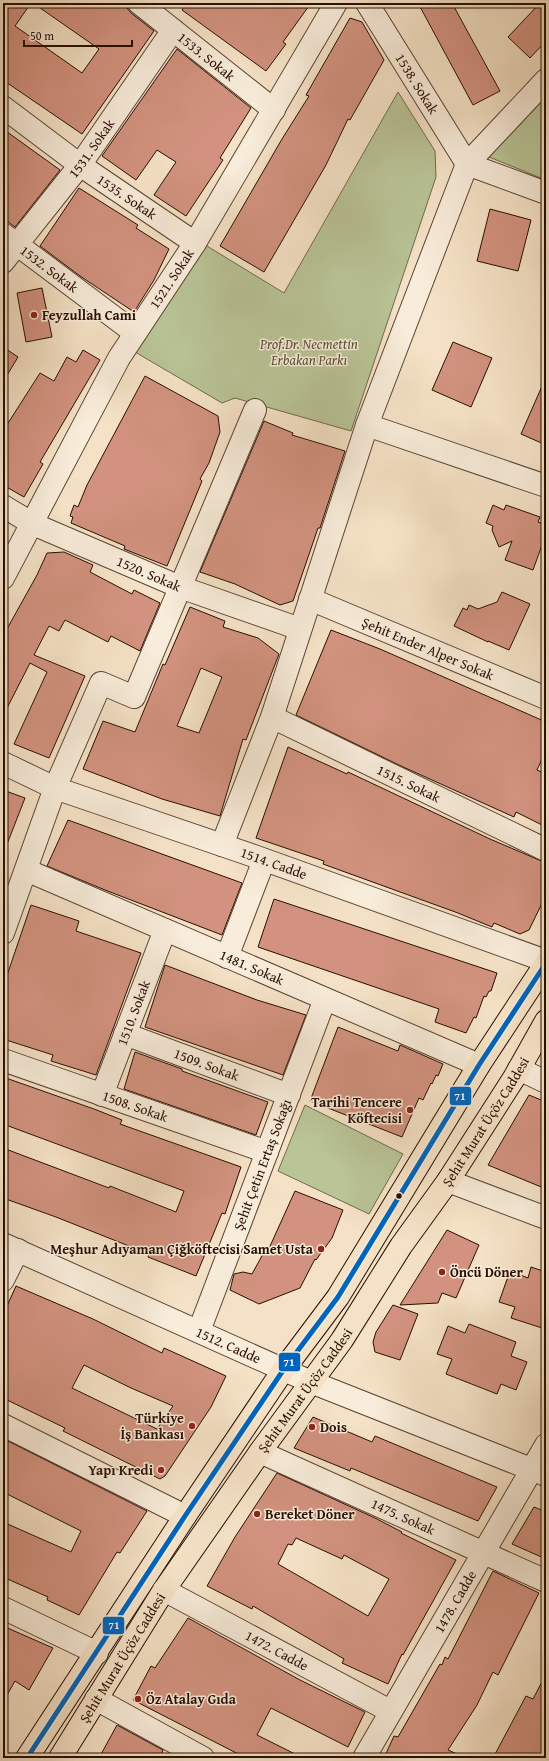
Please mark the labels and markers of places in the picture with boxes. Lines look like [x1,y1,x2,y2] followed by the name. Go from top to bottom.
[42,305,137,325] place label: Feyzullah Cami
[29,310,39,320] marker: Feyzullah Cami
[311,1092,403,1128] place label: Tarihi Tencere Köftecisi
[405,1105,415,1115] marker: Tarihi Tencere Köftecisi
[394,1191,404,1201] unlabelled marker
[50,1239,314,1259] place label: Meşhur Adıyaman Çiğköftecisi Samet Usta
[316,1244,326,1254] marker: Meşhur Adıyaman Çiğköftecisi Samet Usta
[450,1262,523,1282] place label: Öncü Döner
[437,1267,447,1277] marker: Öncü Döner
[121,1408,185,1444] place label: Türkiye İş Bankası
[320,1417,347,1437] place label: Dois
[187,1421,197,1431] marker: Türkiye İş Bankası
[307,1422,317,1432] marker: Dois
[88,1460,154,1480] place label: Yapı Kredi
[156,1465,166,1475] marker: Yapı Kredi
[265,1504,355,1524] place label: Bereket Döner
[252,1509,262,1519] marker: Bereket Döner
[146,1689,237,1709] place label: Öz Atalay Gıda
[133,1694,143,1704] marker: Öz Atalay Gıda

